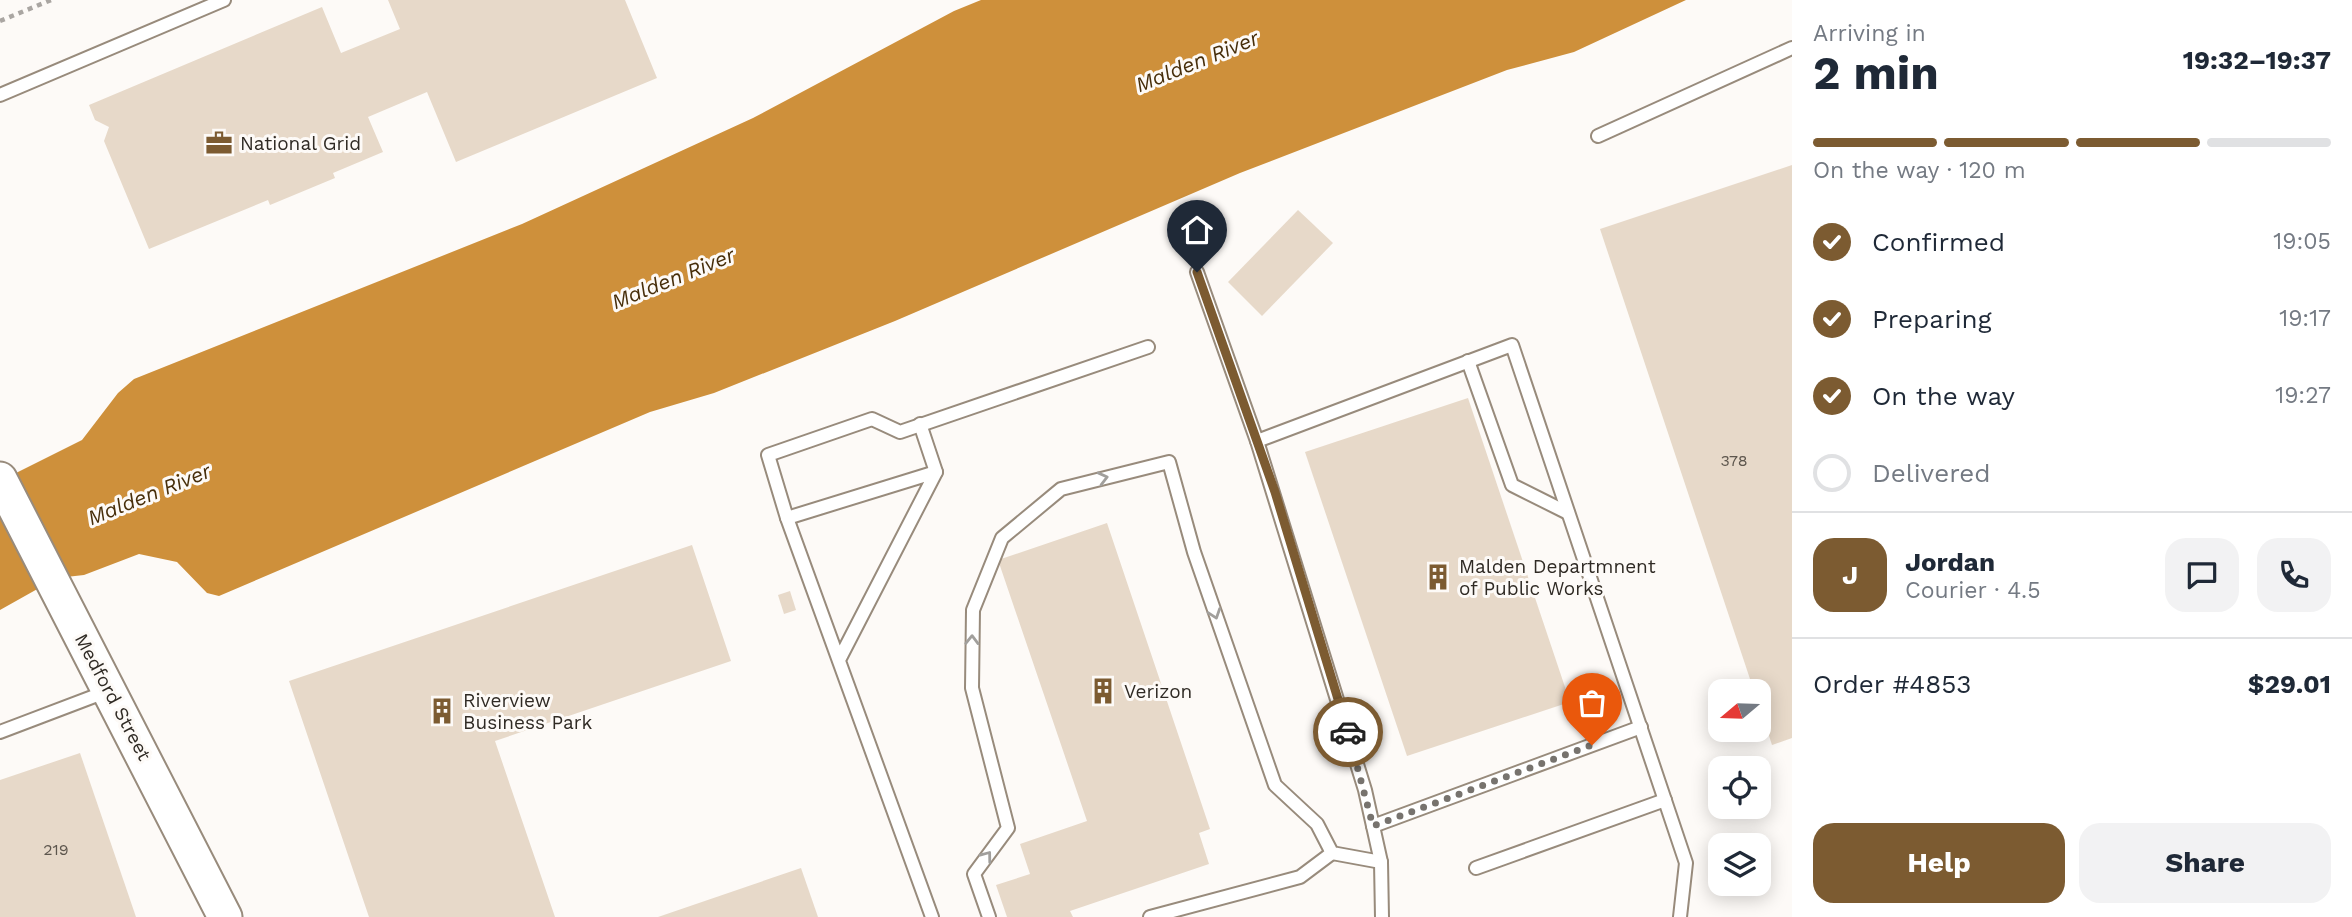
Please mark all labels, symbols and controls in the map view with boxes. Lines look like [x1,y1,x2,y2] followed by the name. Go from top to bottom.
[1813,20,1926,47] text: Arriving in
[1132,25,1263,97] water label: Malden River
[2183,45,2331,75] text: 19:32–19:37
[1813,46,1939,100] text: 2 min
[204,128,234,158] office icon: National Grid
[240,132,361,155] place label: National Grid
[1813,157,2026,184] text: On the way · 120 m
[1167,200,1227,272] pin
[1178,211,1216,249] icon: home
[1813,223,1851,261] icon: check
[1872,227,2005,257] text: Confirmed
[2273,228,2331,255] text: 19:05
[608,242,739,314] water label: Malden River
[1813,300,1851,338] icon: check
[1872,304,1992,334] text: Preparing
[2279,305,2331,332] text: 19:17
[1813,377,1851,415] icon: check
[1872,381,2015,411] text: On the way
[2275,382,2331,409] text: 19:27
[1720,451,1748,470] house number: 378
[84,458,215,530] water label: Malden River
[1872,458,1991,488] text: Delivered
[1097,472,1109,486] one-way arrow
[2165,538,2239,612] button: chat
[2257,538,2331,612] button: phone
[1905,547,1995,577] text: Jordan
[1459,555,1656,600] place label: Malden Departmnent of Public Works
[1842,560,1858,590] text: J
[1423,562,1453,592] building icon: Malden Departmnent of Public Works
[1905,577,2041,604] text: Courier · 4.5
[1207,608,1221,620] one-way arrow
[70,630,156,764] street label: Medford Street
[965,634,980,645] one-way arrow
[1813,669,1972,699] text: Order #4853
[2248,669,2331,699] text: $29.01
[1562,673,1622,745] pin
[1088,676,1118,706] building icon: Verizon
[1708,679,1771,742] north arrow
[1708,679,1771,896] map controls
[1124,680,1192,703] place label: Verizon
[1573,684,1611,722] icon: bag
[463,689,593,734] place label: Riverview Business Park
[427,696,457,726] building icon: Riverview Business Park
[1313,697,1383,767] courier
[1329,713,1367,751] icon: car
[1708,756,1771,819] button: locate
[1813,823,2065,903] button: Help
[2079,823,2331,903] button: Share
[1708,833,1771,896] button: layers
[43,840,69,859] house number: 219
[979,851,991,864] one-way arrow

